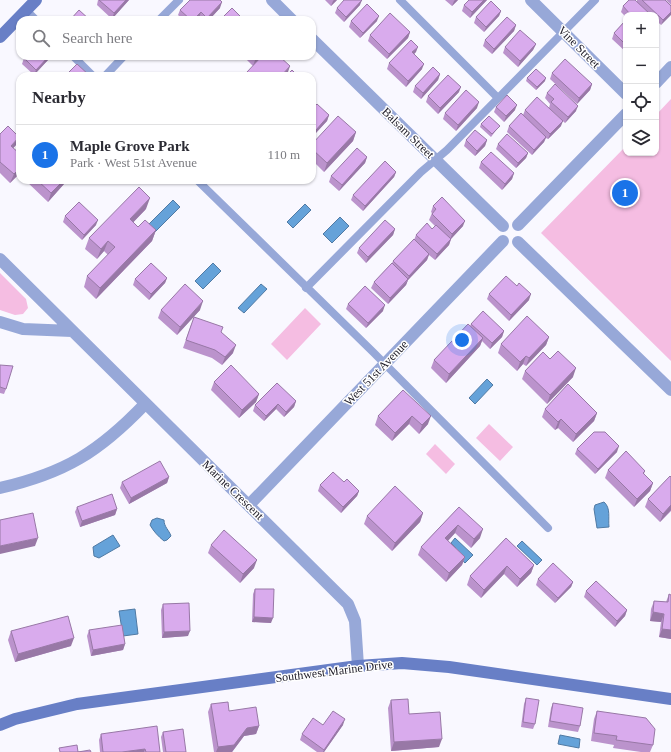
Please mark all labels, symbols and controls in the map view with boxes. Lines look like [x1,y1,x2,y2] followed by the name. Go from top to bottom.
[623,12,659,156] map controls
[623,12,659,48] button: +
[16,16,316,60] search box
[555,23,603,71] street label: Vine Street
[30,27,52,49] icon: search
[62,30,132,46] text: Search here
[623,48,659,84] button: −
[623,84,659,120] button: locate
[32,88,86,107] text: Nearby
[379,105,437,162] street label: Balsam Street
[623,120,659,156] button: layers
[70,138,190,154] text: Maple Grove Park
[42,147,48,162] text: 1
[268,147,300,162] text: 110 m
[70,155,197,170] text: Park · West 51st Avenue
[612,178,638,208] pin: 1
[452,330,472,350] your location
[341,337,411,409] street label: West 51st Avenue
[199,457,267,523] street label: Marine Crescent
[275,657,393,685] street label: Southwest Marine Drive

